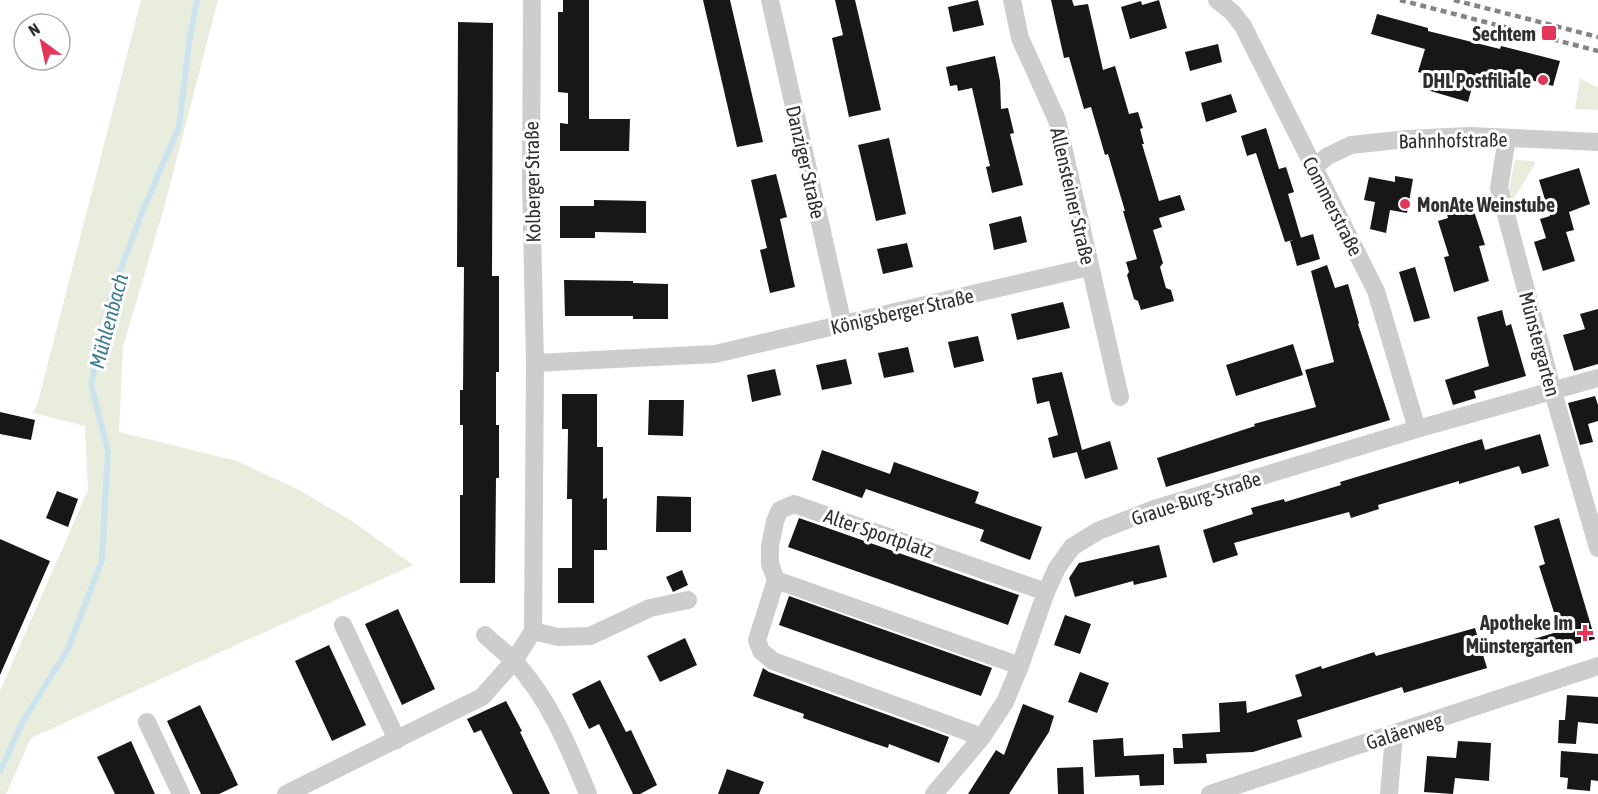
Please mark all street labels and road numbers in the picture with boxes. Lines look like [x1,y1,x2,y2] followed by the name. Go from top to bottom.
[782,103,830,221] street label: Danziger Straße
[519,121,545,243] street label: Kolberger Straße
[1046,125,1100,267] street label: Allensteiner Straße
[1398,128,1508,152] street label: Bahnhofstraße
[1298,153,1368,259] street label: Commerstraße
[828,283,976,339] street label: Königsberger Straße
[1515,289,1565,399] street label: Münstergarten
[1128,466,1264,530] street label: Graue-Burg-Straße
[821,504,937,562] street label: Alter Sportplatz
[1363,708,1445,754] street label: Galäerweg

